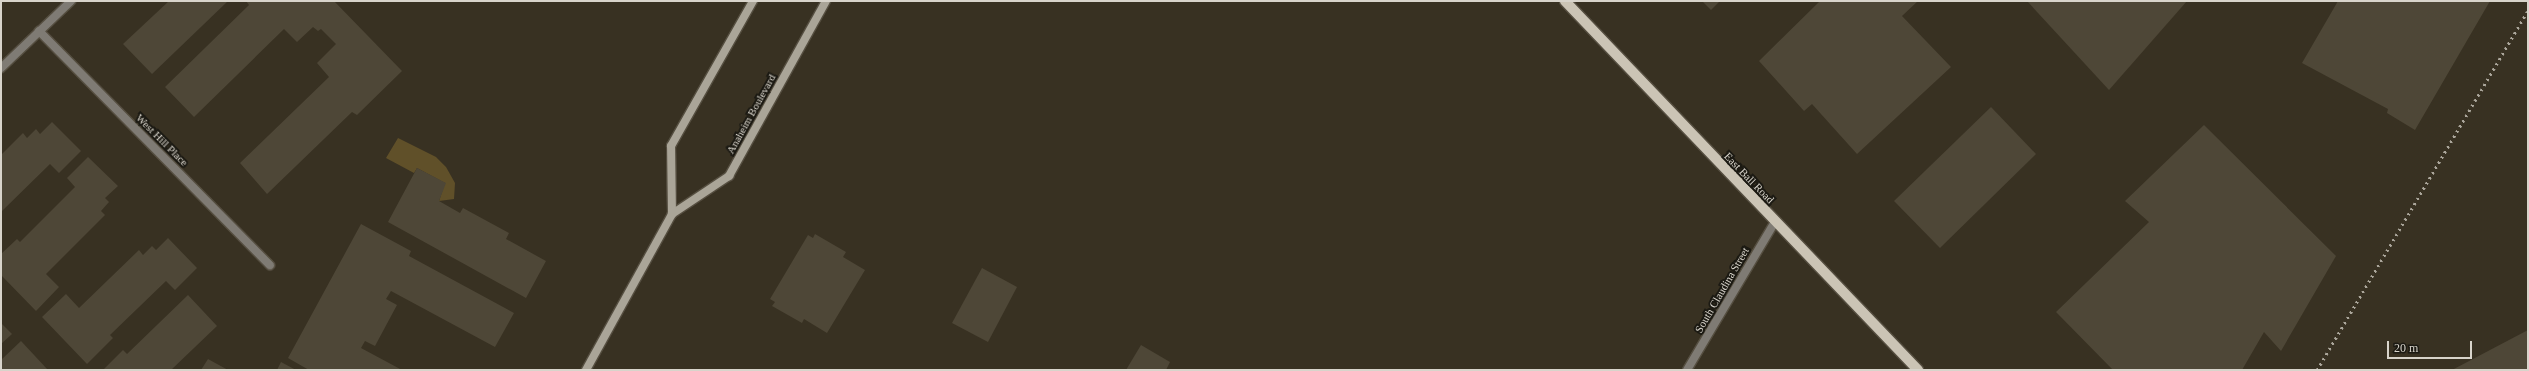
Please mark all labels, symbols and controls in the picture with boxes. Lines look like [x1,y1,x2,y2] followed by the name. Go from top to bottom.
[724,72,778,156] street label: Anaheim Boulevard
[133,111,191,169] street label: West Hill Place
[1721,150,1777,206] street label: East Ball Road
[1692,245,1752,335] street label: South Claudina Street
[2389,333,2474,359] scale bar
[2394,341,2418,355] text: 20 m

